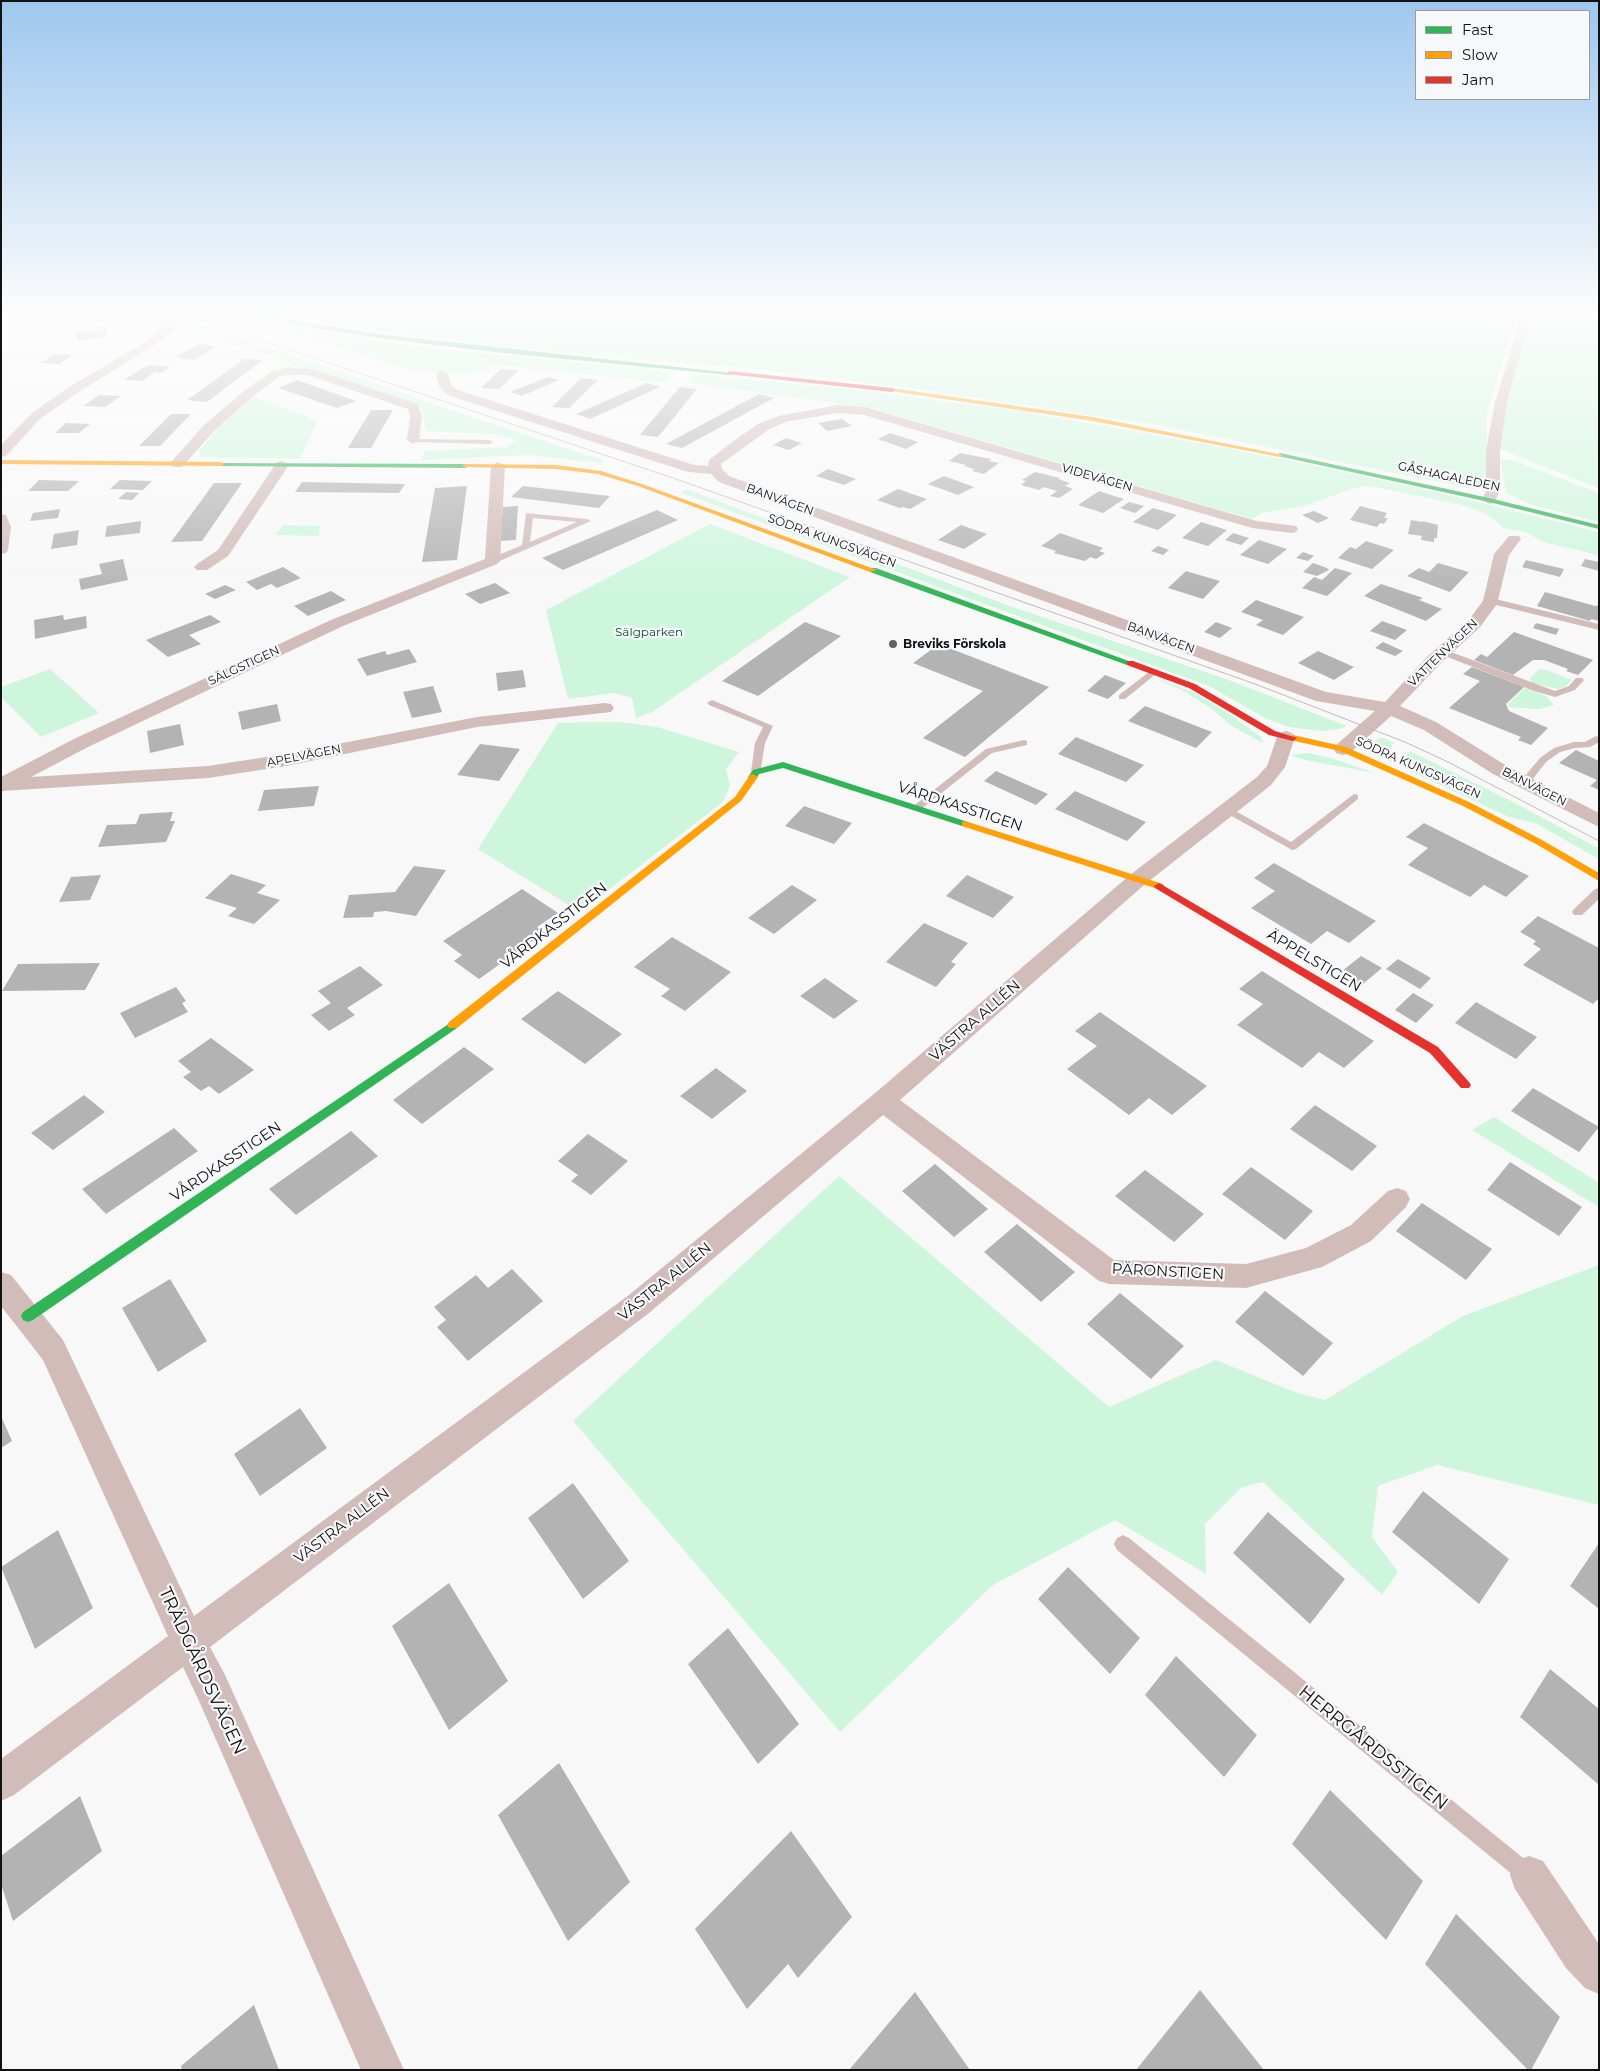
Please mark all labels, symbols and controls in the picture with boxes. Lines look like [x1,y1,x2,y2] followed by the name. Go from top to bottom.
[1415,10,1590,100] legend
[1462,20,1493,39] text: Fast
[1462,45,1498,64] text: Slow
[1462,70,1494,89] text: Jam
[1397,459,1501,495] street label: GÅSHAGALEDEN
[1060,461,1134,495] street label: VIDEVÄGEN
[744,481,816,519] street label: BANVÄGEN
[766,511,898,571] street label: SÖDRA KUNGSVÄGEN
[1405,616,1481,690] street label: VATTENVÄGEN
[1125,619,1197,657] street label: BANVÄGEN
[615,625,683,639] park label: Sälgparken
[903,637,1006,651] place label: Breviks Förskola
[887,638,899,650] marker: Breviks Förskola
[206,643,282,689] street label: SÄLGSTIGEN
[1353,734,1483,802] street label: SÖDRA KUNGSVÄGEN
[266,742,342,770] street label: APELVÄGEN
[1499,765,1569,809] street label: BANVÄGEN
[895,778,1025,836] street label: VÅRDKASSTIGEN
[497,879,611,973] street label: VÅRDKASSTIGEN
[1264,926,1364,996] street label: ÄPPELSTIGEN
[926,977,1024,1065] street label: VÄSTRA ALLÉN
[167,1118,285,1206] street label: VÅRDKASSTIGEN
[615,1239,715,1325] street label: VÄSTRA ALLÉN
[1111,1260,1225,1284] street label: PÄRONSTIGEN
[291,1484,393,1568] street label: VÄSTRA ALLÉN
[154,1584,250,1758] street label: TRÄDGÅRDSVÄGEN
[1294,1681,1452,1815] street label: HERRGÅRDSSTIGEN

